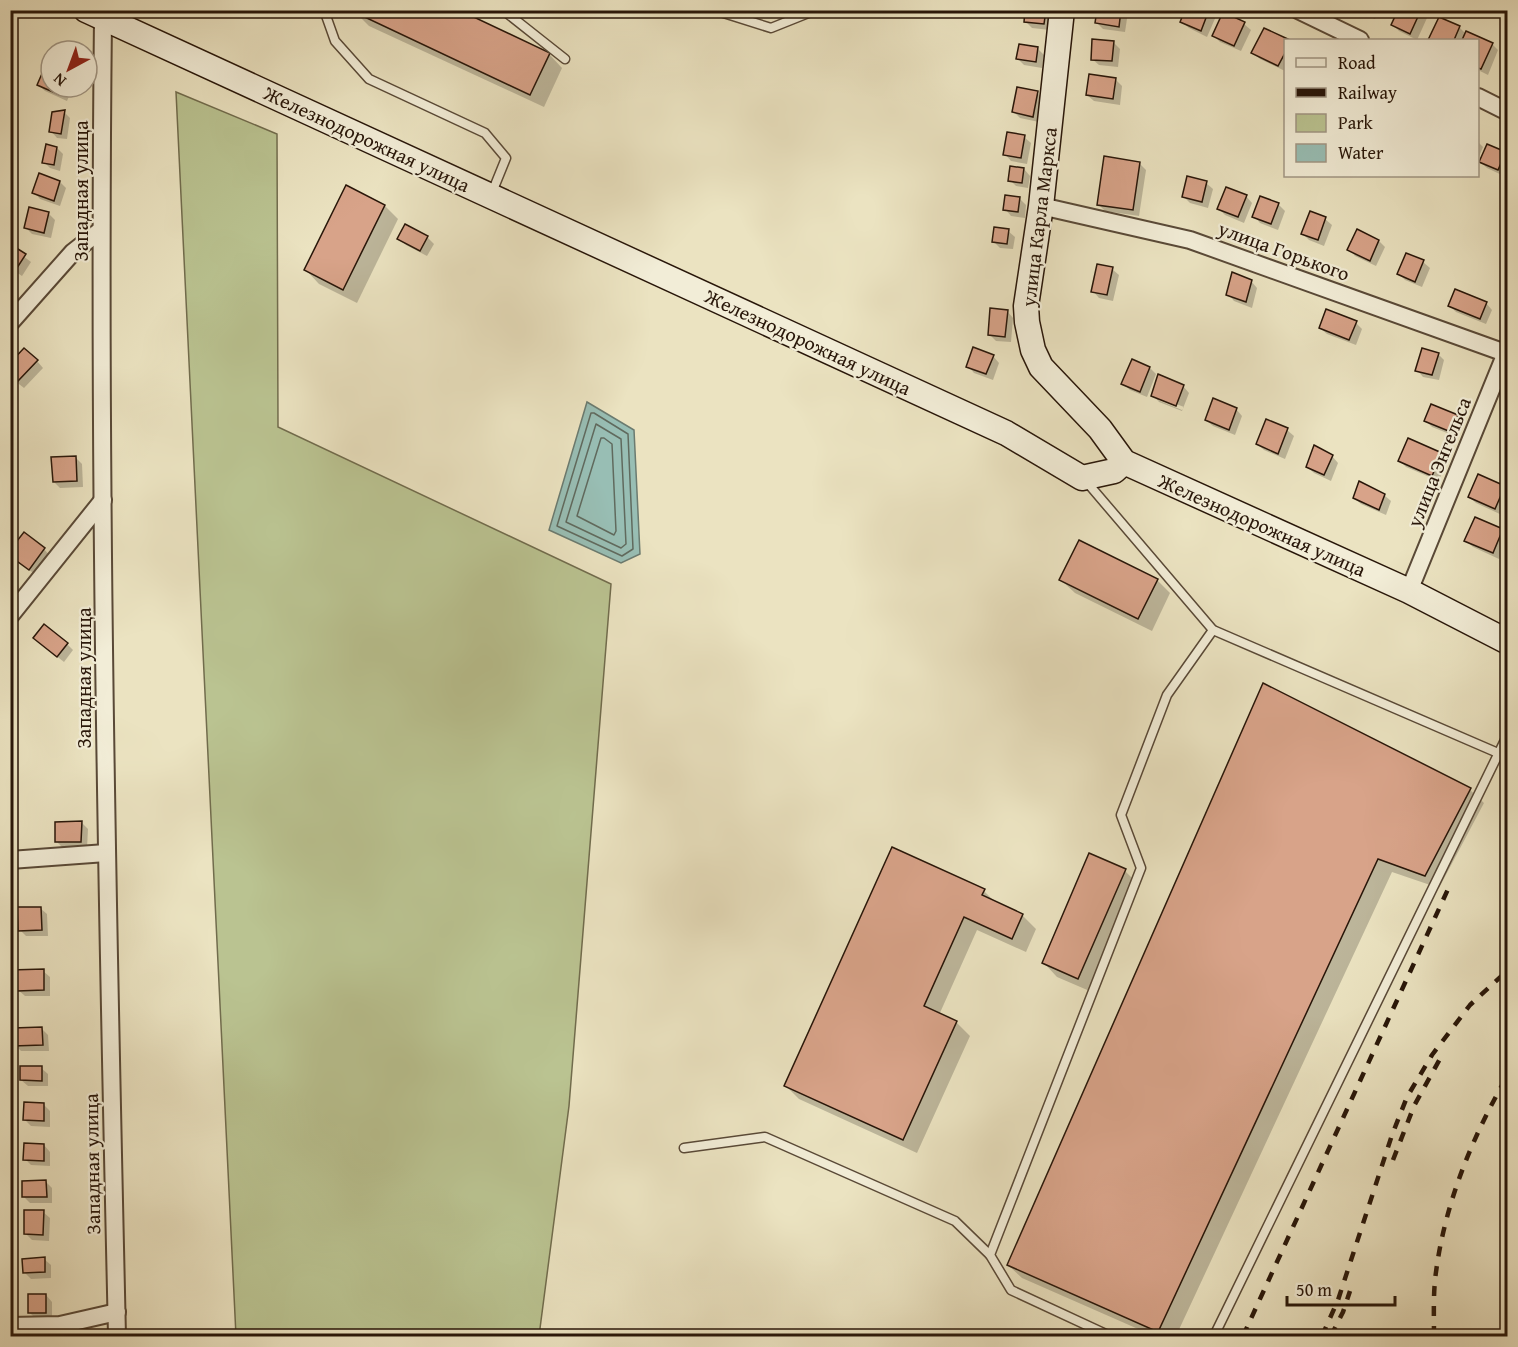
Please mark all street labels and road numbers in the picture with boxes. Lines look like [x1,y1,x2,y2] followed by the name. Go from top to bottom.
[259,78,475,199] street label: Железнодорожная улица
[66,120,95,262] street label: Западная улица
[1013,125,1064,309] street label: улица Карла Маркса
[1213,213,1354,288] street label: улица Горького
[700,281,916,402] street label: Железнодорожная улица
[1399,392,1478,532] street label: улица Энгельса
[1153,465,1371,584] street label: Железнодорожная улица
[69,607,98,749] street label: Западная улица
[76,1093,107,1235] street label: Западная улица

